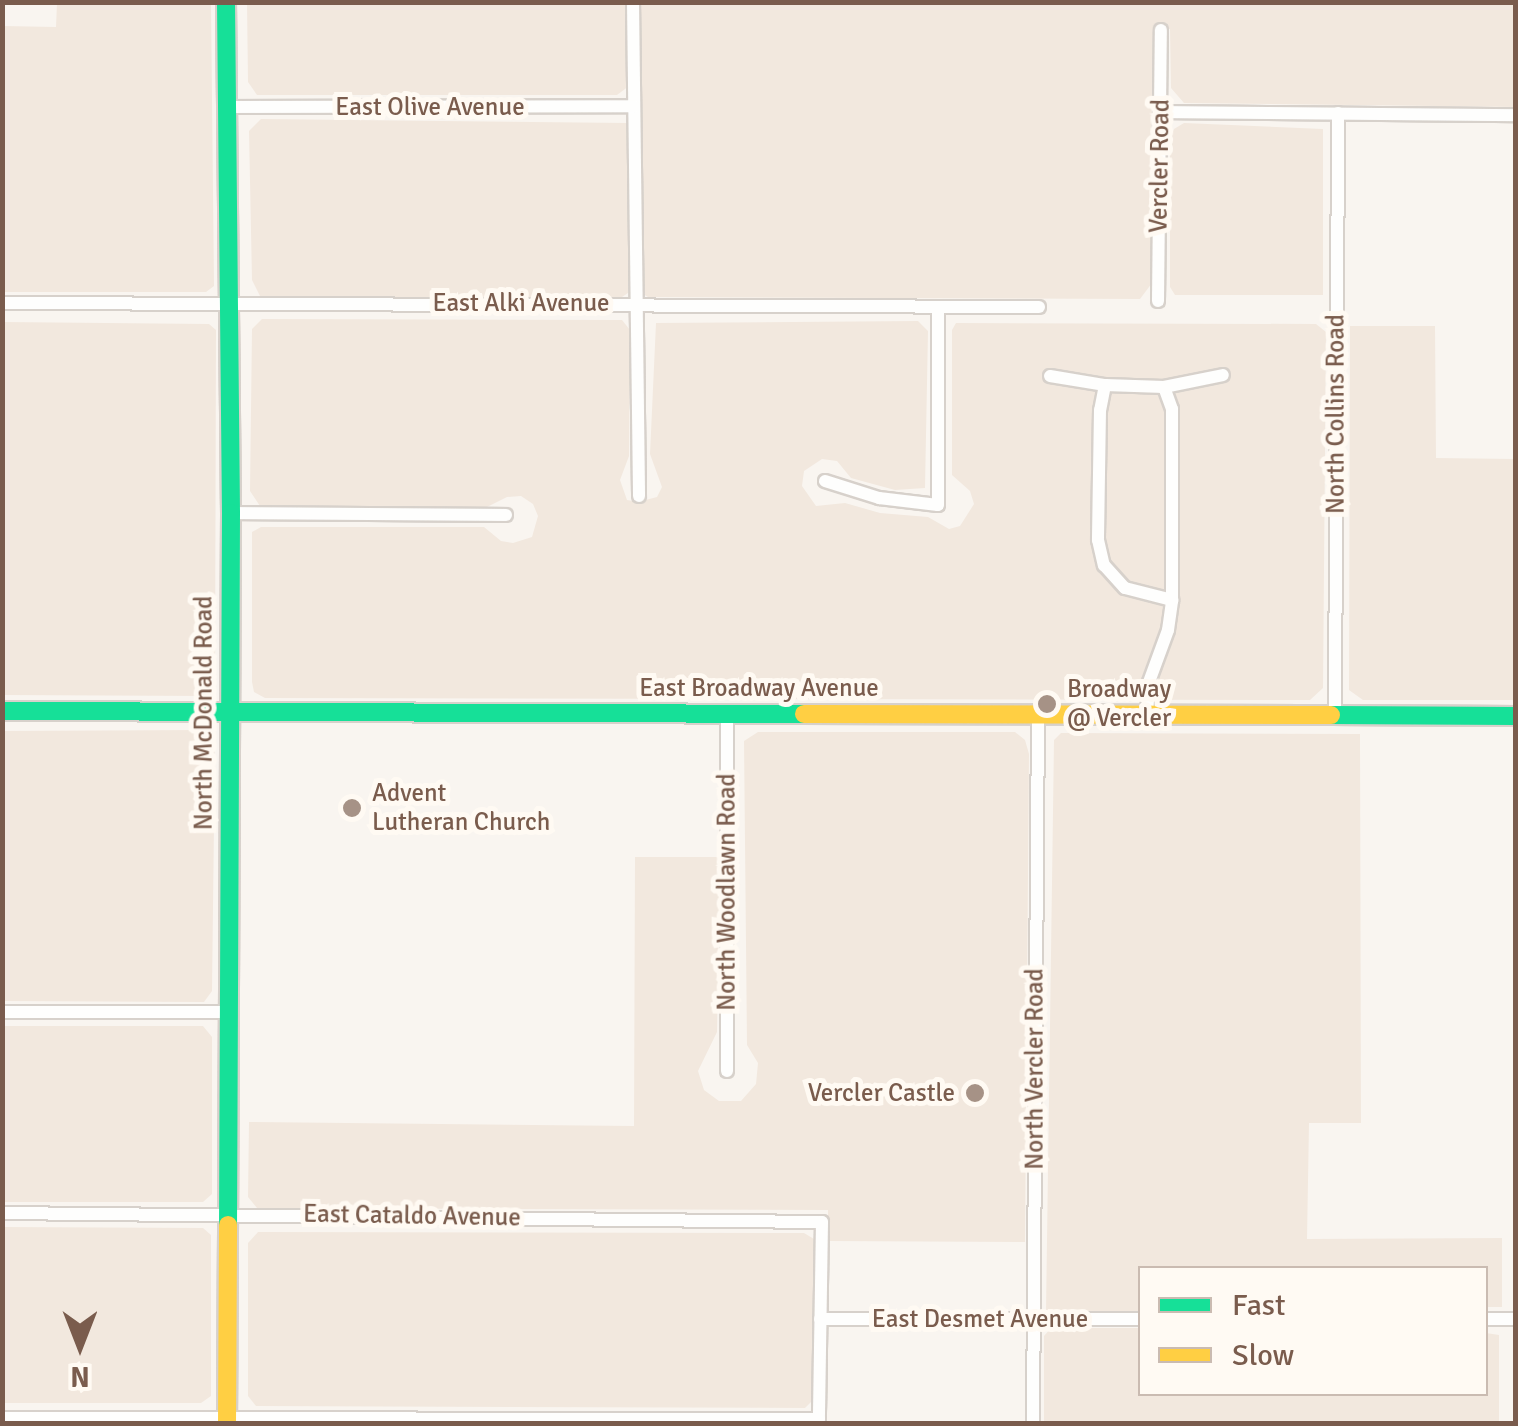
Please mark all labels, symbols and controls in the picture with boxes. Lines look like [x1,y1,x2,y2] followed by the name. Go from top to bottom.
[335,92,525,122] street label: East Olive Avenue
[1144,99,1176,233] street label: Vercler Road
[432,288,610,318] street label: East Alki Avenue
[1321,314,1351,514] street label: North Collins Road
[189,596,219,830] street label: North McDonald Road
[639,673,879,703] street label: East Broadway Avenue
[1067,675,1171,734] place label: Broadway @ Vercler
[1036,693,1058,715] marker: Broadway @ Vercler
[712,773,742,1011] street label: North Woodlawn Road
[372,779,550,838] place label: Advent Lutheran Church
[341,797,363,819] marker: Advent Lutheran Church
[1020,968,1050,1170] street label: North Vercler Road
[808,1078,955,1108] place label: Vercler Castle
[964,1082,986,1104] marker: Vercler Castle
[303,1199,521,1233] street label: East Cataldo Avenue
[1138,1266,1488,1396] legend
[1232,1287,1285,1324] text: Fast
[30,1296,130,1396] north arrow
[872,1304,1088,1334] street label: East Desmet Avenue
[1232,1337,1294,1374] text: Slow
[70,1359,90,1393] text: N

